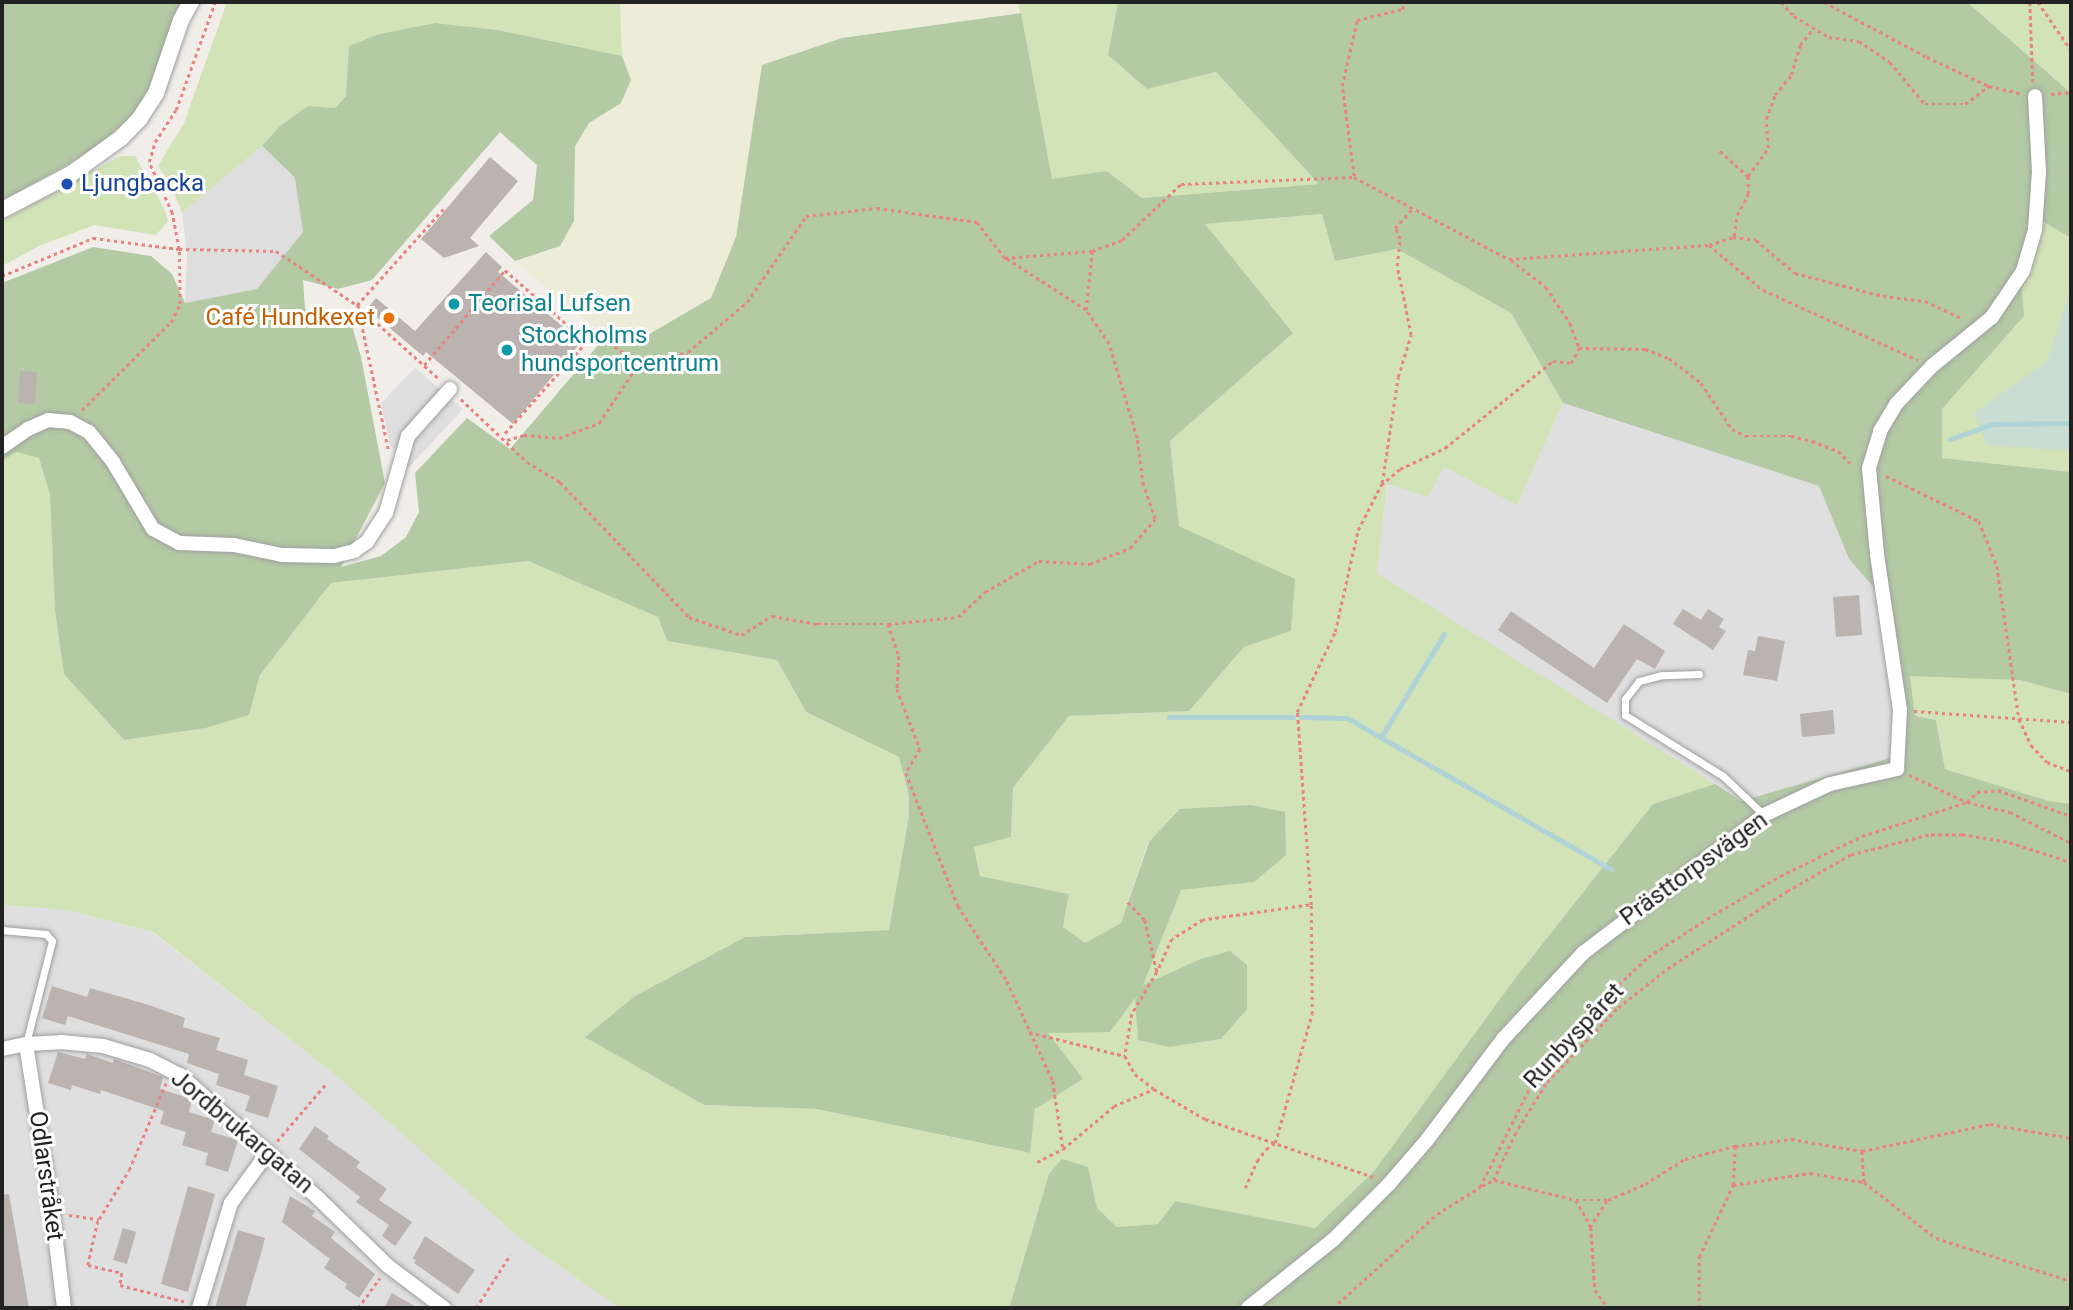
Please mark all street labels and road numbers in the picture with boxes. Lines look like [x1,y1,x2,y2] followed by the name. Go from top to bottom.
[1615,806,1773,932] street label: Prästtorpsvägen
[1518,977,1630,1095] street label: Runbyspåret
[165,1064,319,1200] street label: Jordbrukargatan
[23,1109,69,1243] street label: Odlarstråket

